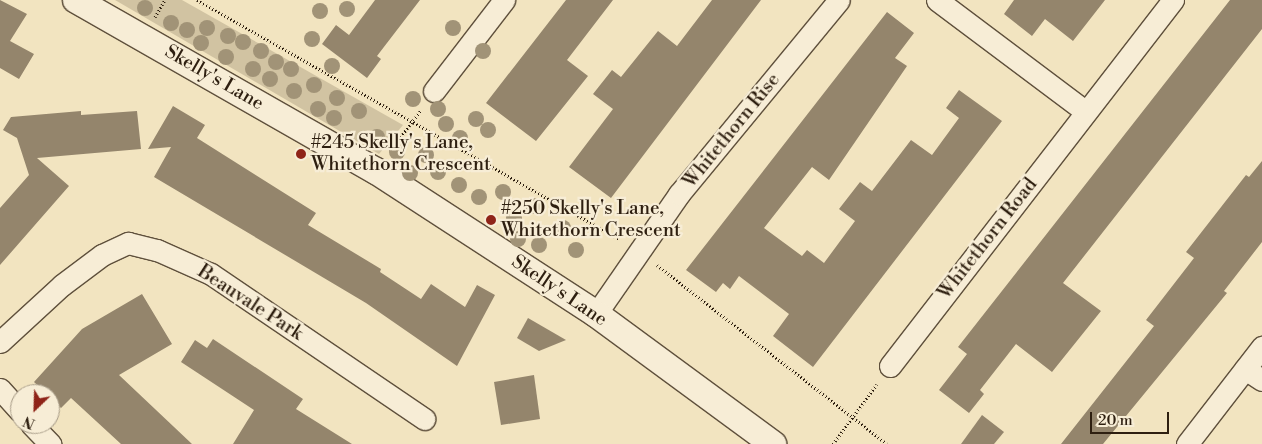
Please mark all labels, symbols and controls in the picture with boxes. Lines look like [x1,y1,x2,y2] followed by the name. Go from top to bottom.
[160,41,268,115] street label: Skelly's Lane
[679,69,785,193] street label: Whitethorn Rise
[311,132,491,176] place label: #245 Skelly's Lane, Whitethorn Crescent
[295,148,307,160] marker: #245 Skelly's Lane, Whitethorn Crescent
[934,174,1042,304] street label: Whitethorn Road
[501,198,681,242] place label: #250 Skelly's Lane, Whitethorn Crescent
[485,214,497,226] marker: #250 Skelly's Lane, Whitethorn Crescent
[507,251,611,331] street label: Skelly's Lane
[193,260,307,346] street label: Beauvale Park
[10,384,60,434] north arrow
[1092,402,1171,434] scale bar
[21,411,38,432] text: N
[1098,411,1133,430] text: 20 m

